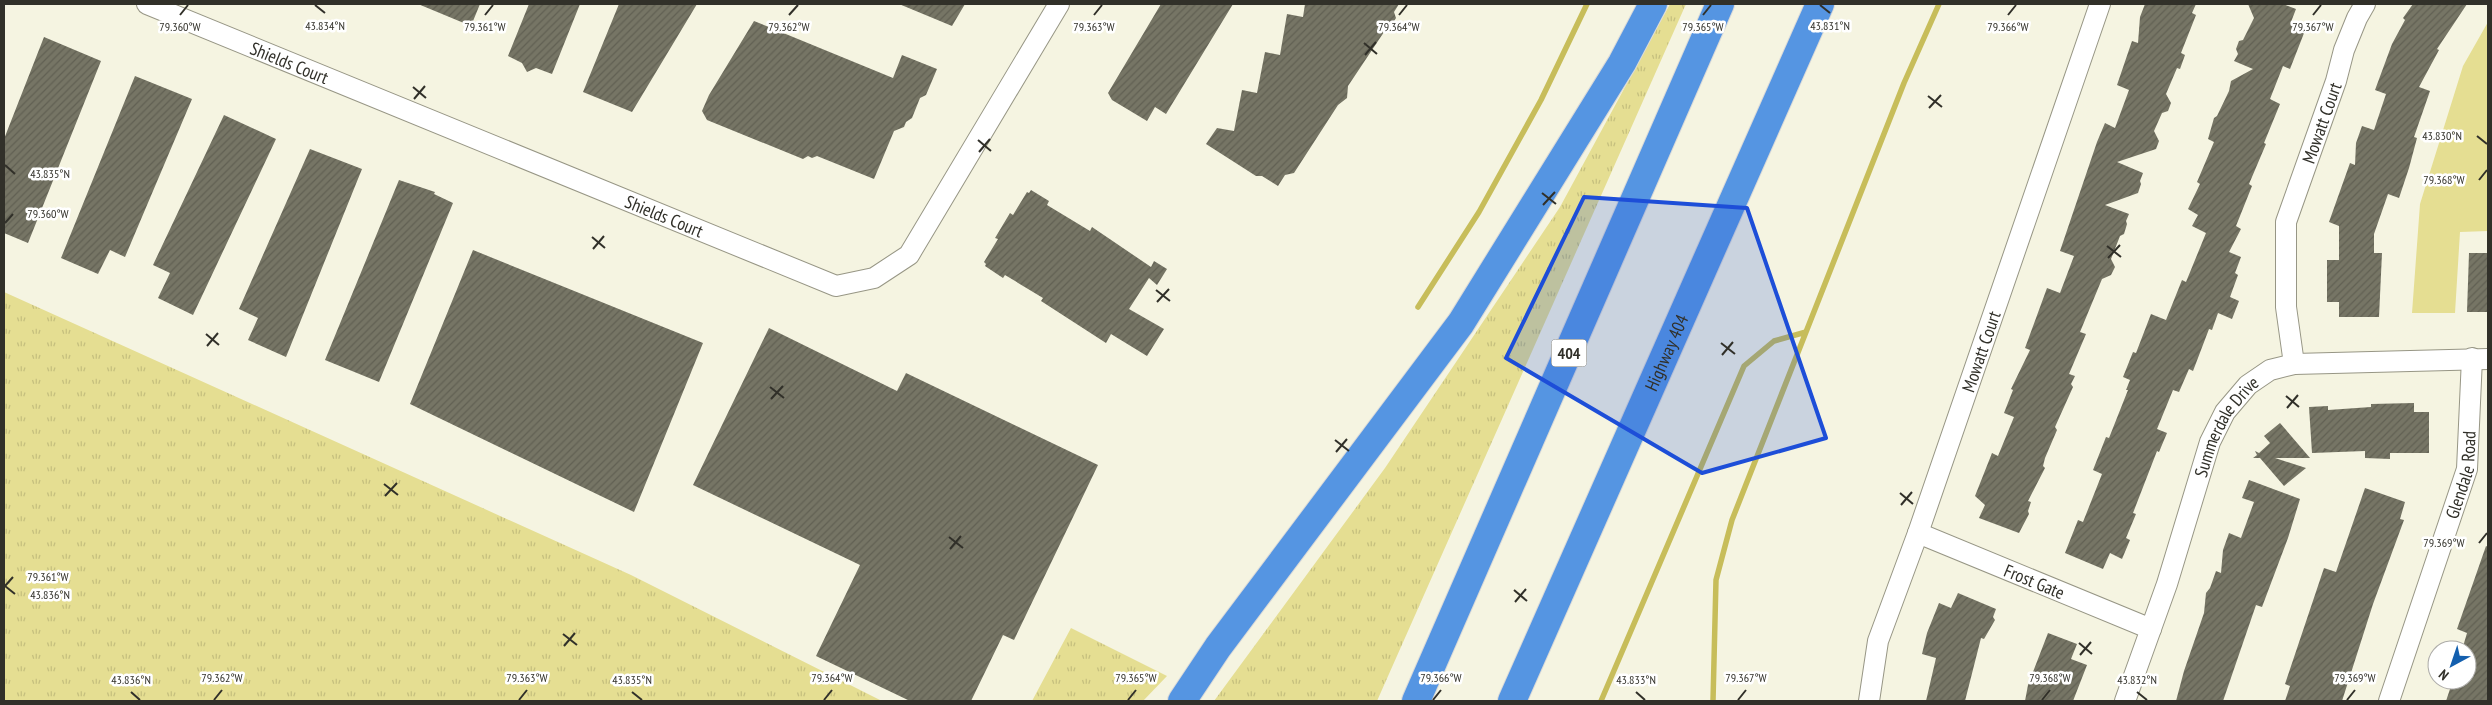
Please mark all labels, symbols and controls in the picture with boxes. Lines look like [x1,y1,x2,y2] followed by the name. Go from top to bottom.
[305,18,345,33] text: 43.834°N
[1810,18,1850,33] text: 43.831°N
[159,19,201,34] text: 79.360°W
[464,19,506,34] text: 79.361°W
[768,19,810,34] text: 79.362°W
[1073,19,1115,34] text: 79.363°W
[1378,19,1420,34] text: 79.364°W
[1682,19,1724,34] text: 79.365°W
[1987,19,2029,34] text: 79.366°W
[2292,19,2334,34] text: 79.367°W
[247,36,332,89] street label: Shields Court
[2296,79,2346,166] street label: Mowatt Court
[2422,128,2462,143] text: 43.830°N
[30,166,70,181] text: 43.835°N
[2423,172,2465,187] text: 79.368°W
[622,189,707,242] street label: Shields Court
[27,206,69,221] text: 79.360°W
[1956,308,2005,395] street label: Mowatt Court
[1639,311,1693,394] street label: Highway 404
[1552,339,1586,366] road number: 404
[2189,370,2262,480] street label: Summerdale Drive
[2440,430,2480,522] street label: Glendale Road
[2423,535,2465,550] text: 79.369°W
[2001,558,2068,604] street label: Frost Gate
[27,569,69,584] text: 79.361°W
[30,587,70,602] text: 43.836°N
[2427,640,2477,690] north arrow
[2435,666,2452,684] text: N
[201,670,243,685] text: 79.362°W
[506,670,548,685] text: 79.363°W
[811,670,853,685] text: 79.364°W
[1115,670,1157,685] text: 79.365°W
[1420,670,1462,685] text: 79.366°W
[1725,670,1767,685] text: 79.367°W
[2029,670,2071,685] text: 79.368°W
[2334,670,2376,685] text: 79.369°W
[111,672,151,687] text: 43.836°N
[612,672,652,687] text: 43.835°N
[1616,672,1656,687] text: 43.833°N
[2117,672,2157,687] text: 43.832°N

